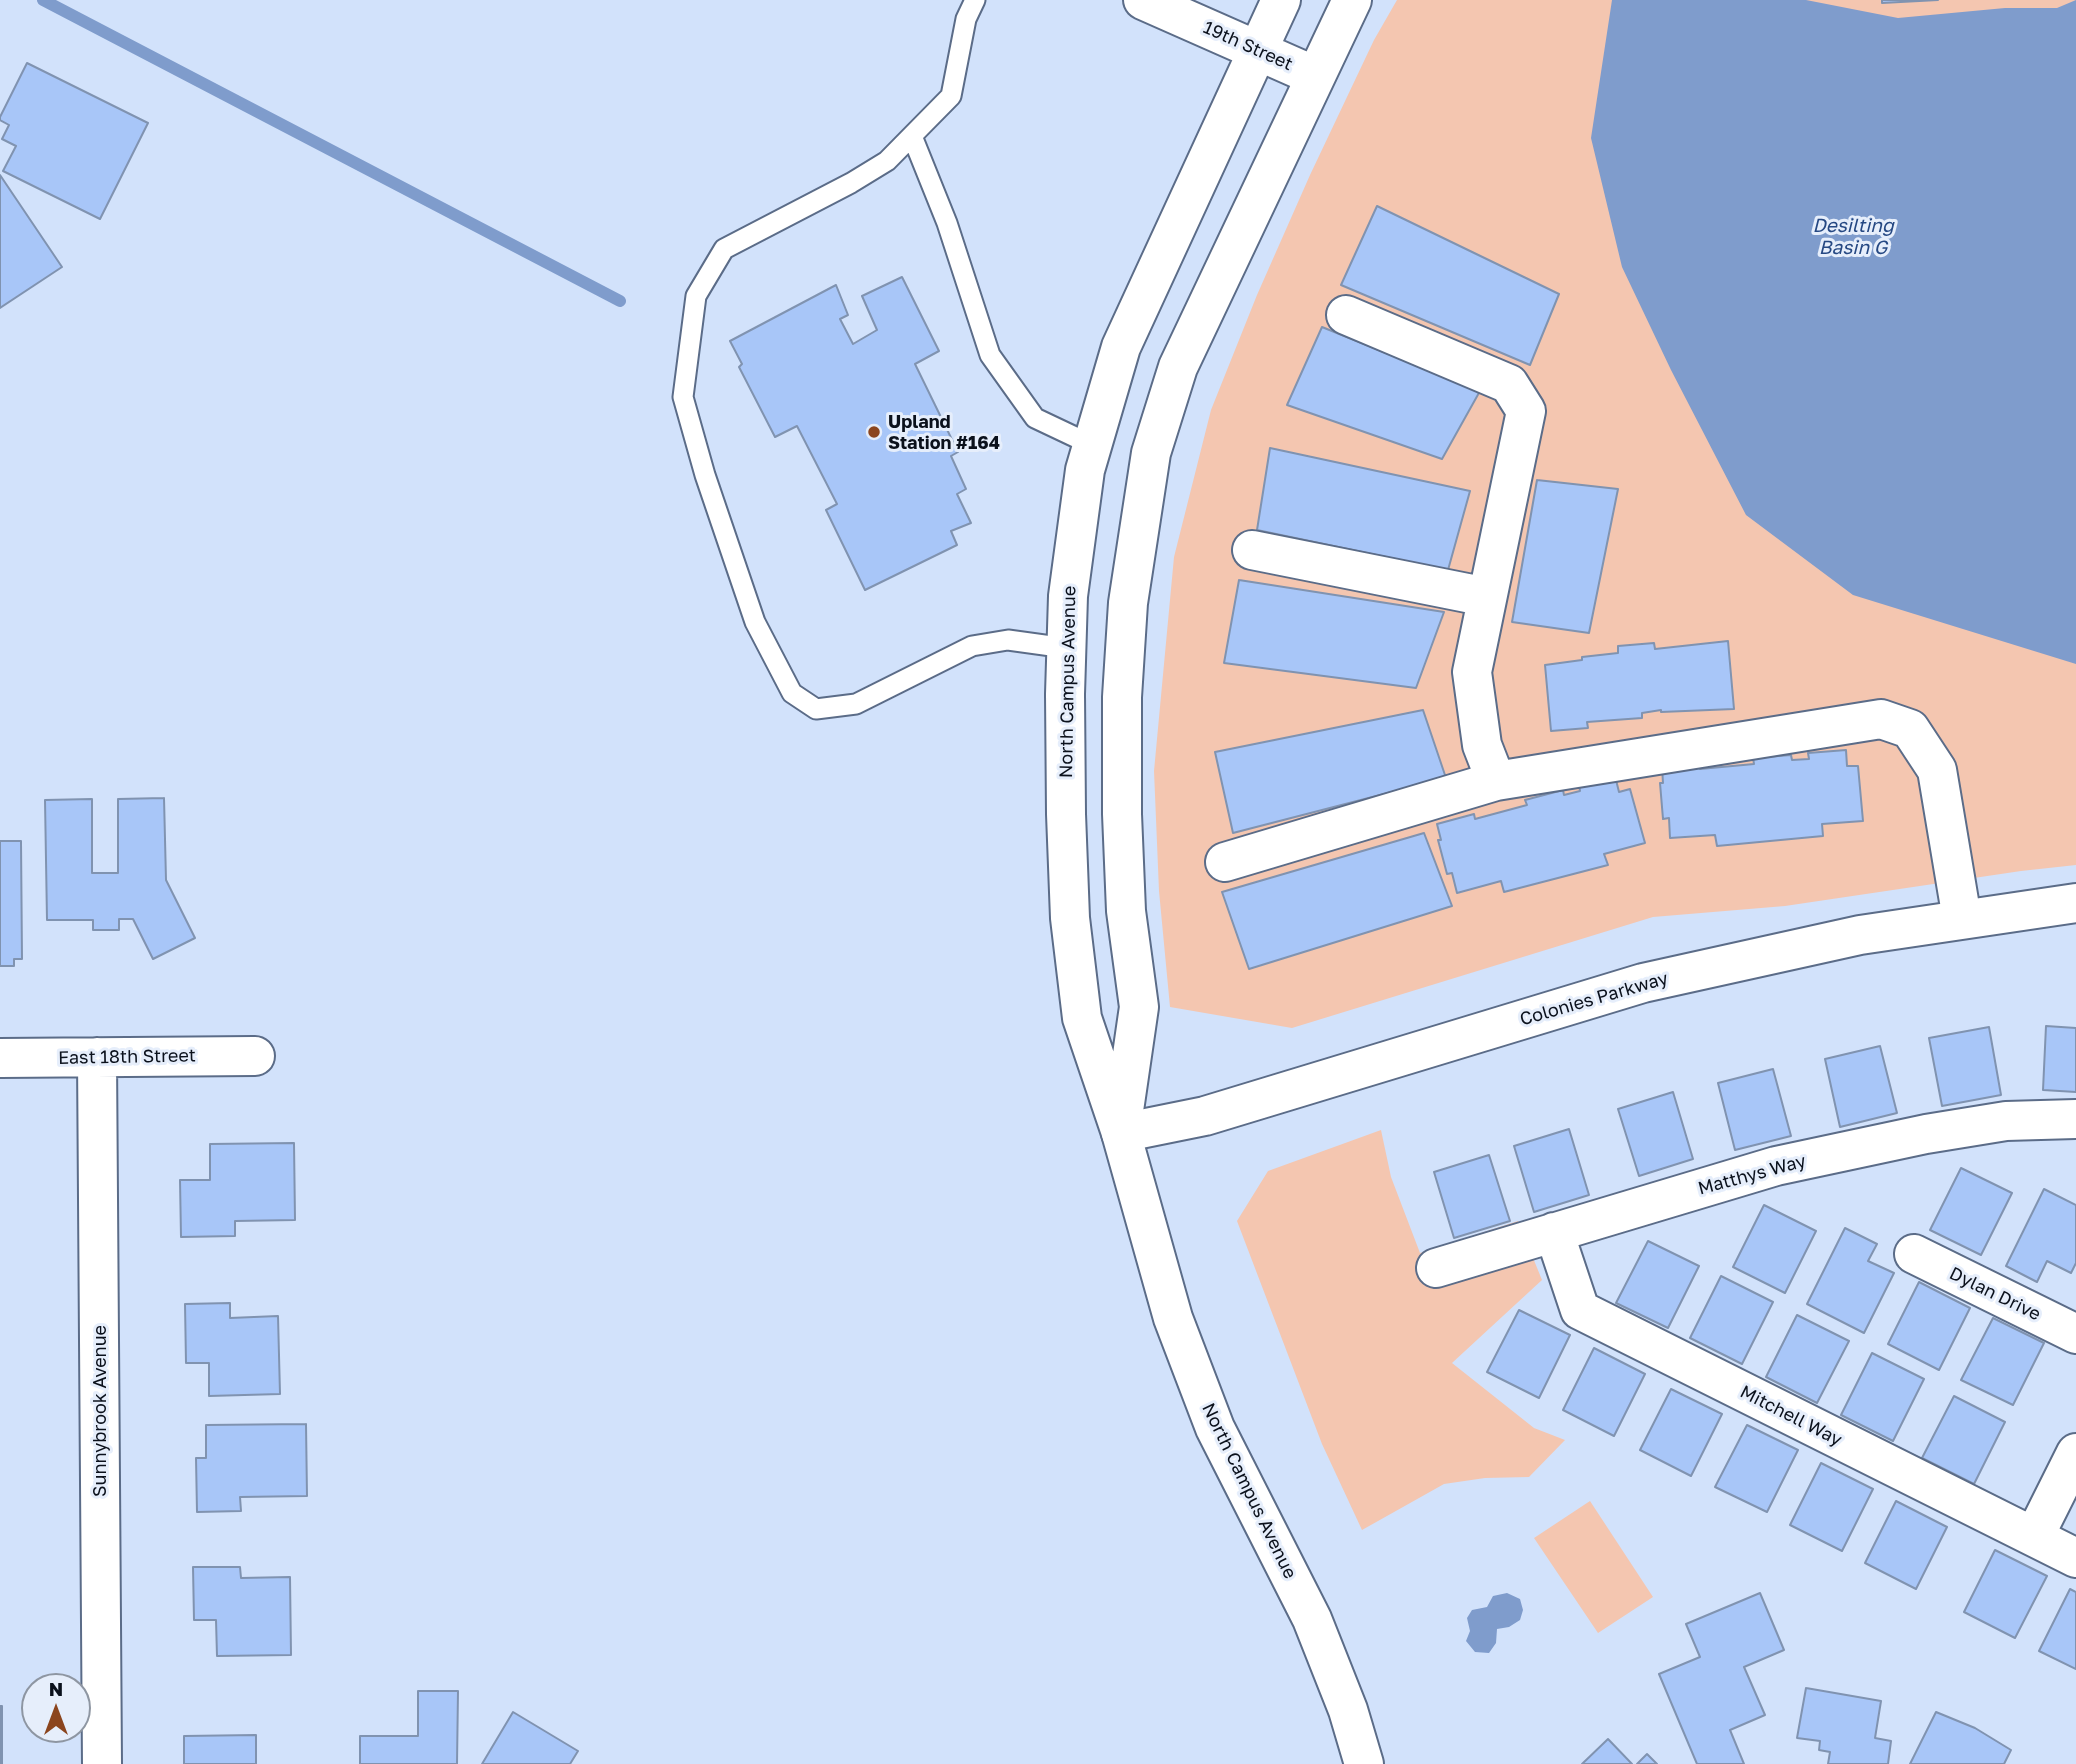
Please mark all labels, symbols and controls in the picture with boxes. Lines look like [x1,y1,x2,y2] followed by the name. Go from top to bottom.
[1200,17,1296,75] street label: 19th Street
[1812,215,1894,259] water label: Desilting Basin G
[888,411,1000,453] place label: Upland Station #164
[866,424,882,440] marker: Upland Station #164
[1056,586,1080,778] street label: North Campus Avenue
[1517,968,1671,1030] street label: Colonies Parkway
[58,1045,196,1069] street label: East 18th Street
[1696,1150,1808,1200] street label: Matthys Way
[1946,1263,2044,1325] street label: Dylan Drive
[89,1325,111,1497] street label: Sunnybrook Avenue
[1737,1381,1845,1451] street label: Mitchell Way
[1197,1400,1301,1582] street label: North Campus Avenue
[21,1673,91,1743] north arrow
[49,1677,63,1700] text: N

